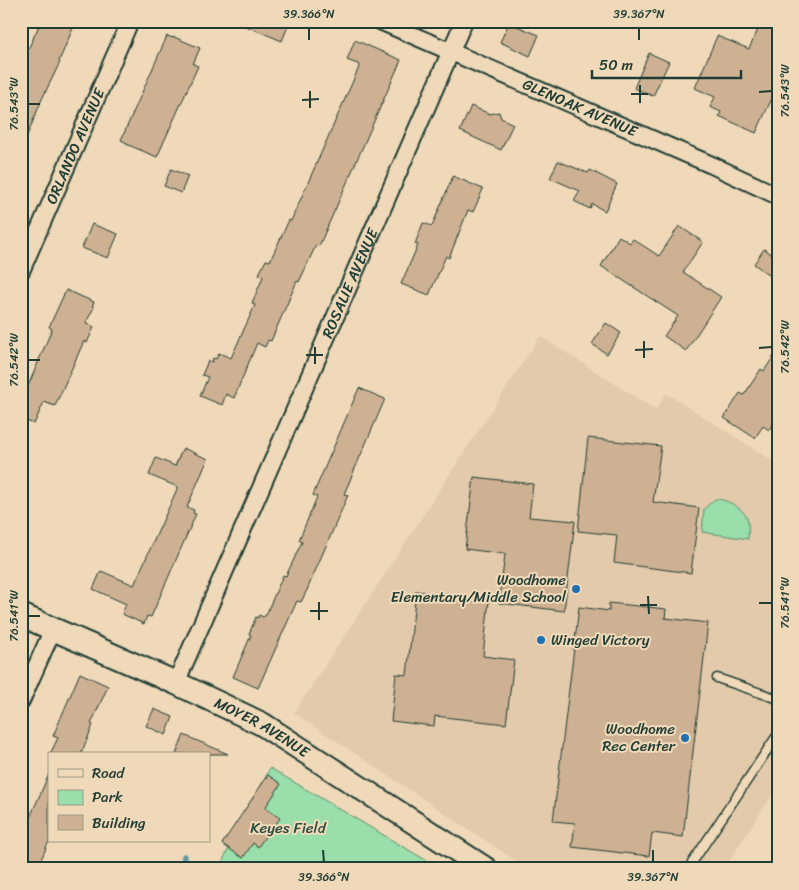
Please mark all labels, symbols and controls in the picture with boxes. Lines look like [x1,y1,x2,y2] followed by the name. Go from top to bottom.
[283,3,335,25] text: 39.366°N
[613,3,665,25] text: 39.367°N
[592,48,740,80] scale bar
[599,52,634,78] text: 50 m
[774,64,796,118] text: 76.543°W
[518,71,643,145] street label: GLENOAK AVENUE
[3,77,25,131] text: 76.543°W
[39,83,113,208] street label: ORLANDO AVENUE
[315,223,386,342] street label: ROSALIE AVENUE
[774,320,796,374] text: 76.542°W
[3,333,25,387] text: 76.542°W
[391,567,567,610] place label: Woodhome Elementary/Middle School
[774,576,796,629] text: 76.541°W
[570,583,582,595] marker: Woodhome Elementary/Middle School
[3,589,25,642] text: 76.541°W
[551,627,650,653] place label: Winged Victory
[535,634,547,646] marker: Winged Victory
[210,690,316,765] street label: MOYER AVENUE
[602,716,676,759] place label: Woodhome Rec Center
[679,732,691,744] marker: Woodhome Rec Center
[48,752,210,842] legend
[92,760,125,786] text: Road
[92,784,123,810] text: Park
[92,810,146,836] text: Building
[250,815,327,841] park label: Keyes Field
[298,866,350,888] text: 39.366°N
[627,866,679,888] text: 39.367°N

